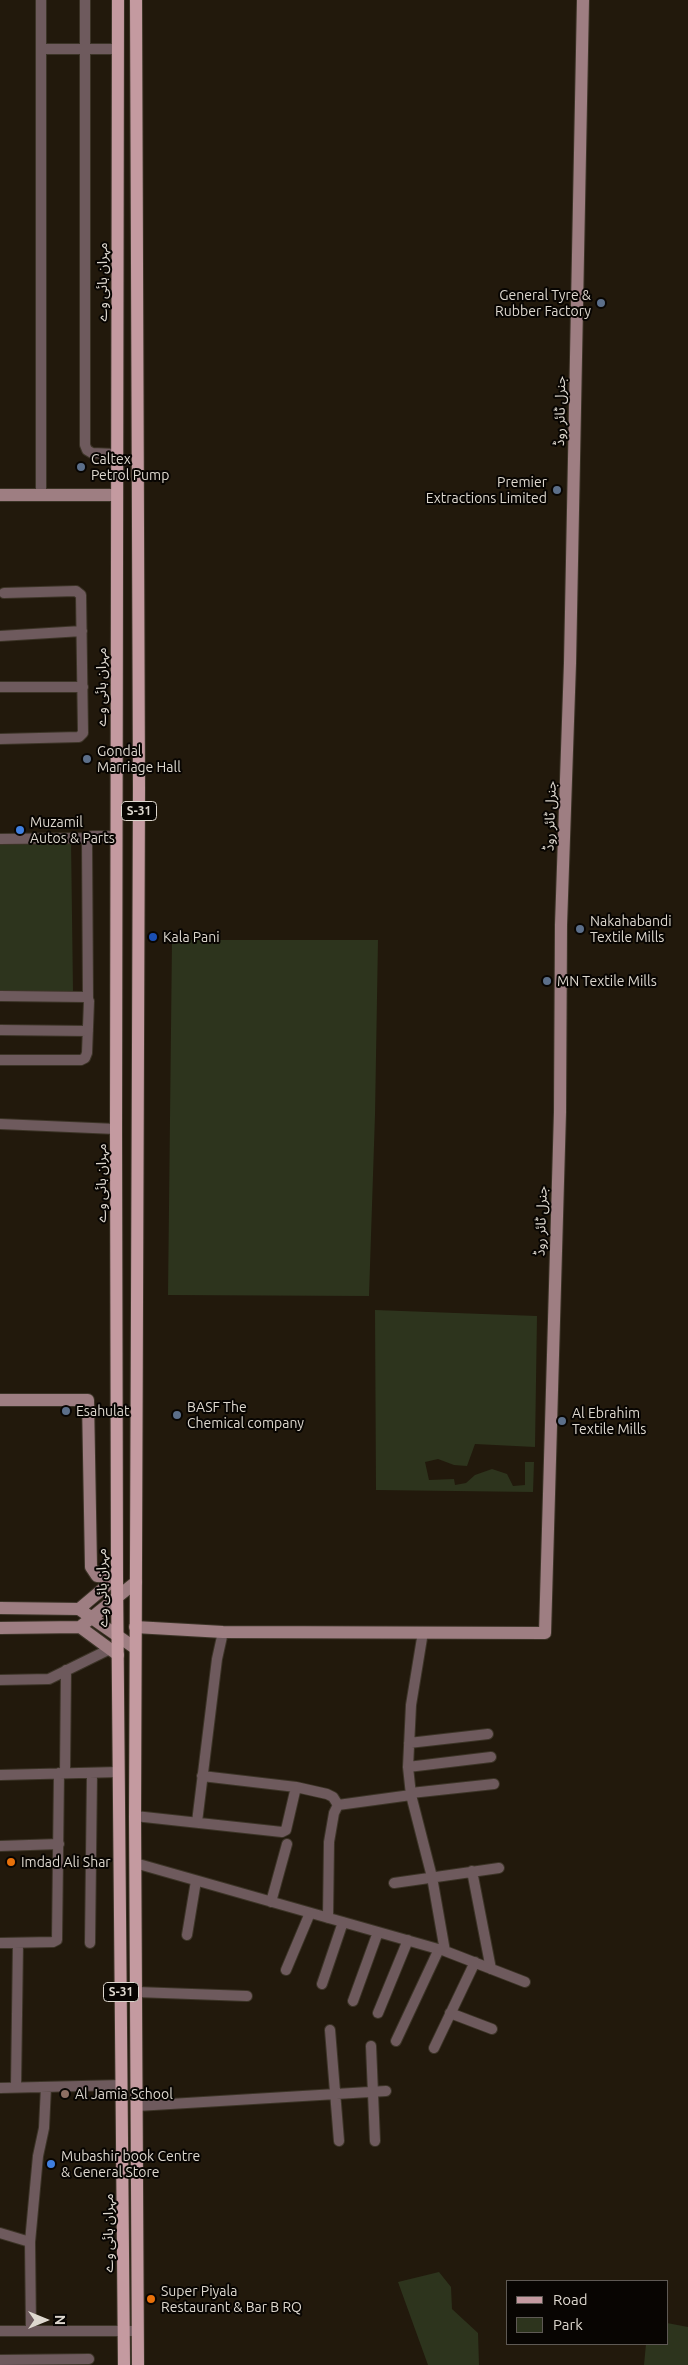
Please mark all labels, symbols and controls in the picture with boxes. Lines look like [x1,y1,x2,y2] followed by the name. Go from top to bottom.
[94,242,110,322] street label: مہران ہائی وے
[495,287,591,320] place label: General Tyre & Rubber Factory
[595,297,607,309] marker: General Tyre & Rubber Factory
[551,376,569,446] street label: جنرل ٹائر روڈ
[91,451,169,484] place label: Caltex Petrol Pump
[75,461,87,473] marker: Caltex Petrol Pump
[426,474,547,507] place label: Premier Extractions Limited
[551,484,563,496] marker: Premier Extractions Limited
[93,647,109,727] street label: مہران ہائی وے
[97,743,181,776] place label: Gondal Marriage Hall
[81,753,93,765] marker: Gondal Marriage Hall
[540,781,560,851] street label: جنرل ٹائر روڈ
[122,801,156,820] road number: S-31
[30,814,115,846] place label: Muzamil Autos & Parts
[14,824,26,836] marker: Muzamil Autos & Parts
[590,913,672,946] place label: Nakahabandi Textile Mills
[574,923,586,935] marker: Nakahabandi Textile Mills
[163,929,220,945] place label: Kala Pani
[147,931,159,943] marker: Kala Pani
[557,973,657,989] place label: MN Textile Mills
[541,975,553,987] marker: MN Textile Mills
[93,1143,109,1223] street label: مہران ہائی وے
[531,1186,551,1256] street label: جنرل ٹائر روڈ
[187,1399,304,1431] place label: BASF The Chemical company
[76,1403,130,1419] place label: Esahulat
[60,1405,72,1417] marker: Esahulat
[572,1405,646,1438] place label: Al Ebrahim Textile Mills
[171,1409,183,1421] marker: BASF The Chemical company
[556,1415,568,1427] marker: Al Ebrahim Textile Mills
[93,1548,111,1628] street label: مہران ہائی وے
[21,1854,111,1870] place label: Imdad Ali Shar
[5,1856,17,1868] marker: Imdad Ali Shar
[104,1982,138,2001] road number: S-31
[75,2086,173,2102] place label: Al Jamia School
[59,2088,71,2100] marker: Al Jamia School
[61,2148,200,2180] place label: Mubashir book Centre & General Store
[45,2158,57,2170] marker: Mubashir book Centre & General Store
[100,2193,116,2273] street label: مہران ہائی وے
[506,2280,668,2345] legend
[161,2283,302,2316] place label: Super Piyala Restaurant & Bar B RQ
[553,2291,588,2308] text: Road
[145,2293,157,2305] marker: Super Piyala Restaurant & Bar B RQ
[20,2295,70,2345] north arrow
[52,2315,68,2325] text: N
[553,2316,583,2333] text: Park

